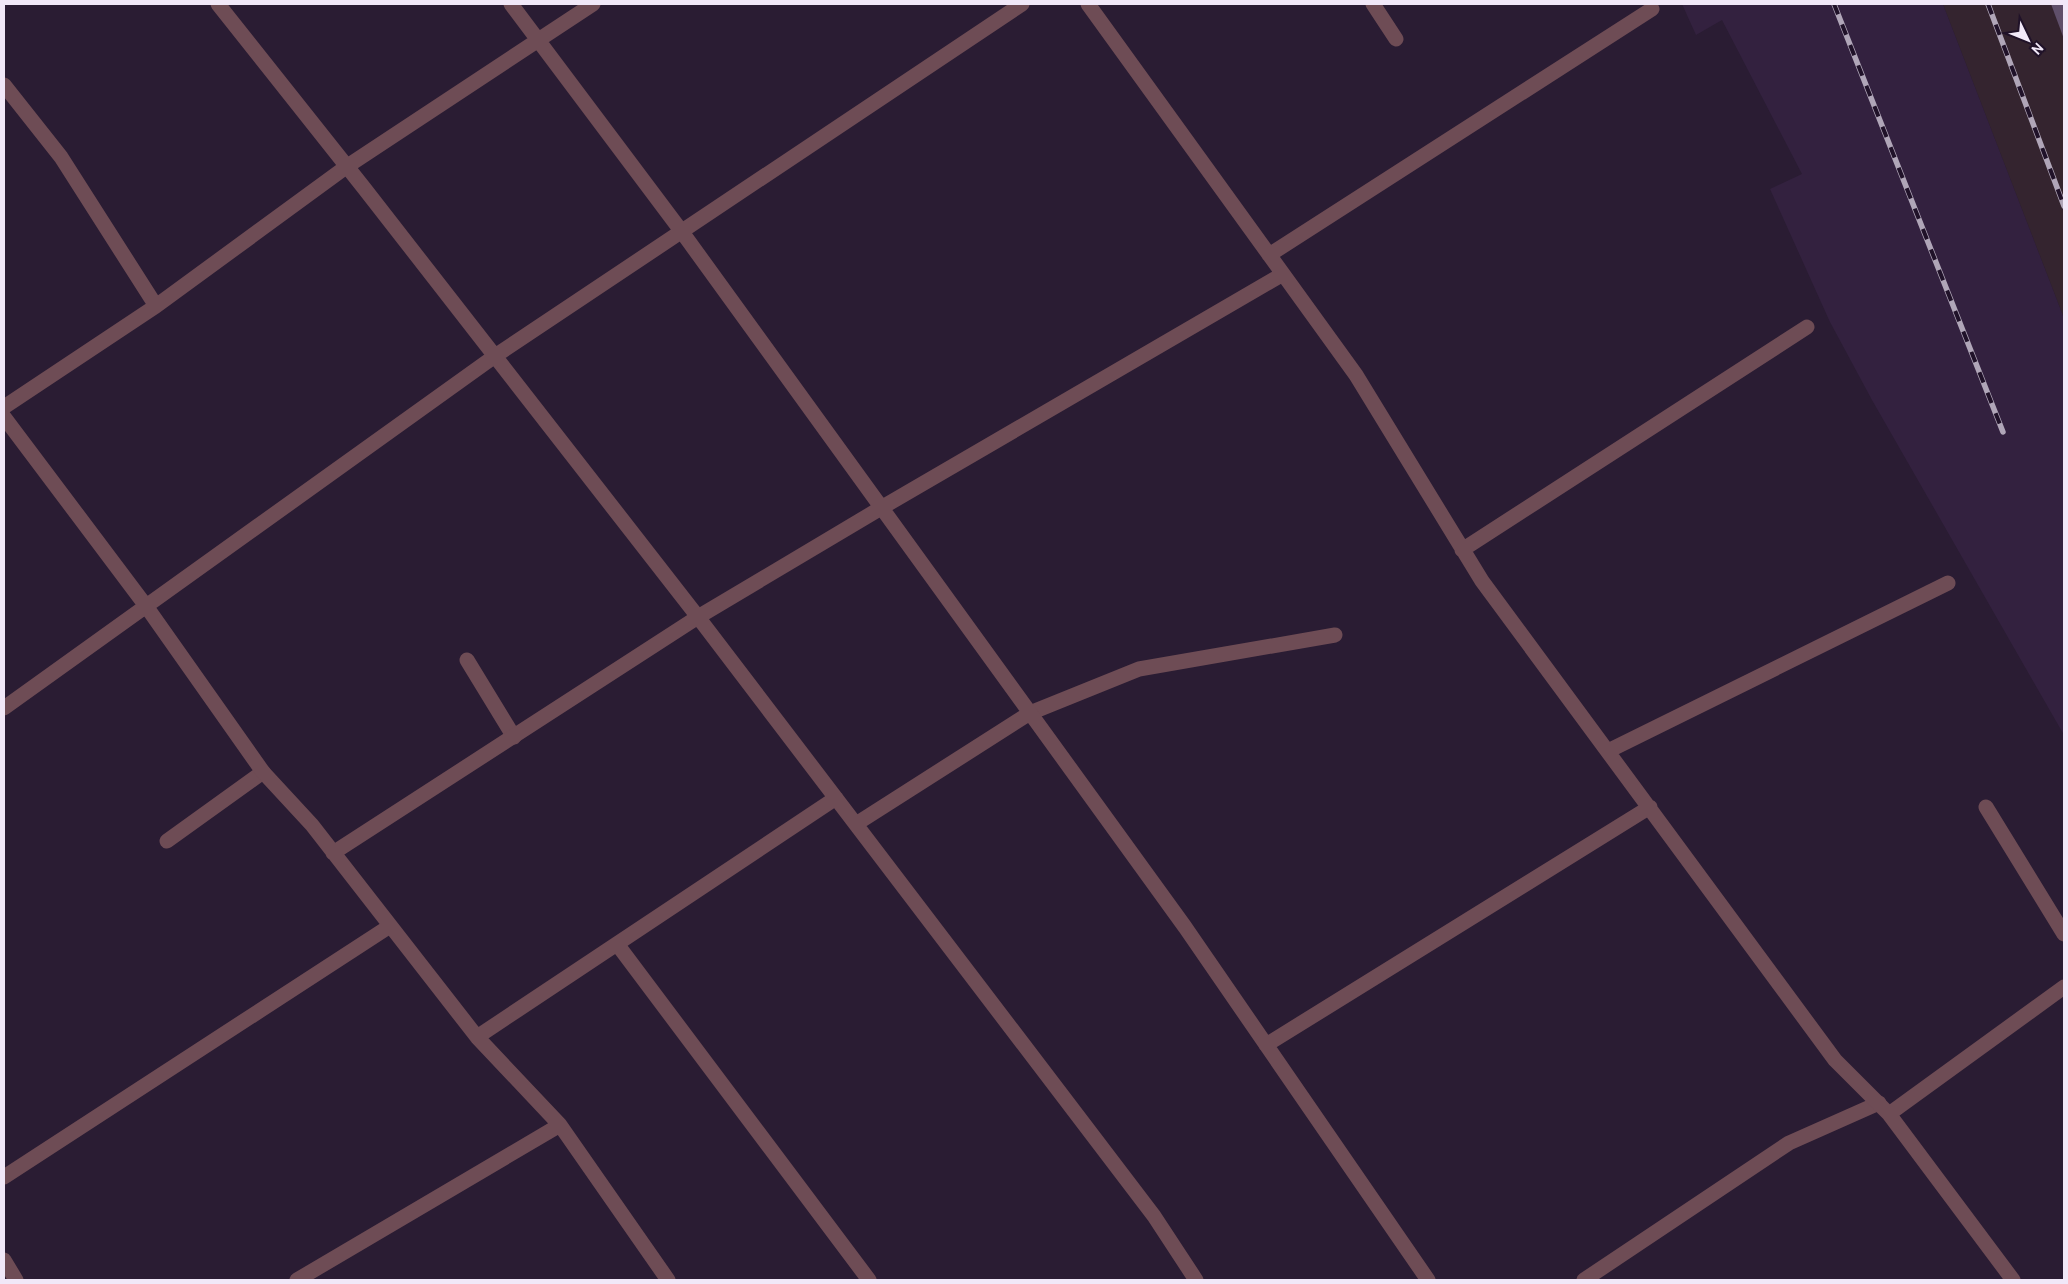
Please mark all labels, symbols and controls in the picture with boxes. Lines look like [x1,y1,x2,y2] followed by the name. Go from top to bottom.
[2003,15,2053,65] north arrow
[2028,39,2047,59] text: N

